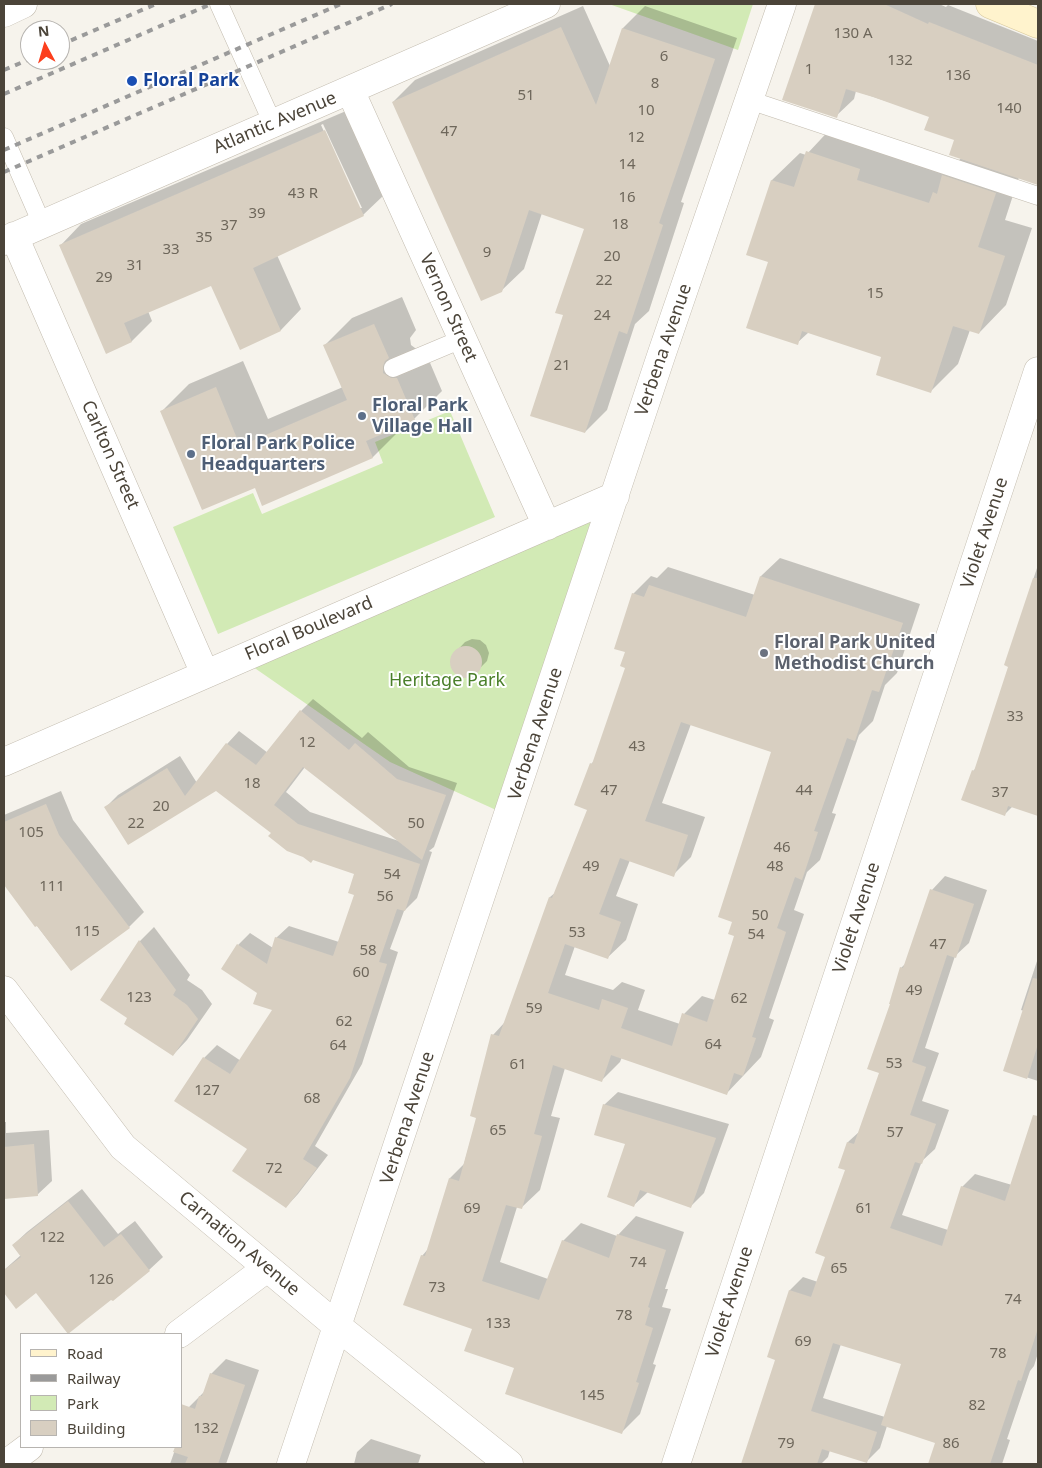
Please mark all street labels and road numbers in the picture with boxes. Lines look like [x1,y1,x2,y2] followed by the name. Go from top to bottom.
[210,87,340,159] street label: Atlantic Avenue
[415,251,481,365] street label: Vernon Street
[631,281,697,419] street label: Verbena Avenue
[76,397,144,513] street label: Carlton Street
[957,475,1013,591] street label: Violet Avenue
[242,592,376,666] street label: Floral Boulevard
[504,665,568,803] street label: Verbena Avenue
[829,860,885,976] street label: Violet Avenue
[376,1049,440,1187] street label: Verbena Avenue
[174,1187,304,1301] street label: Carnation Avenue
[702,1244,758,1360] street label: Violet Avenue

